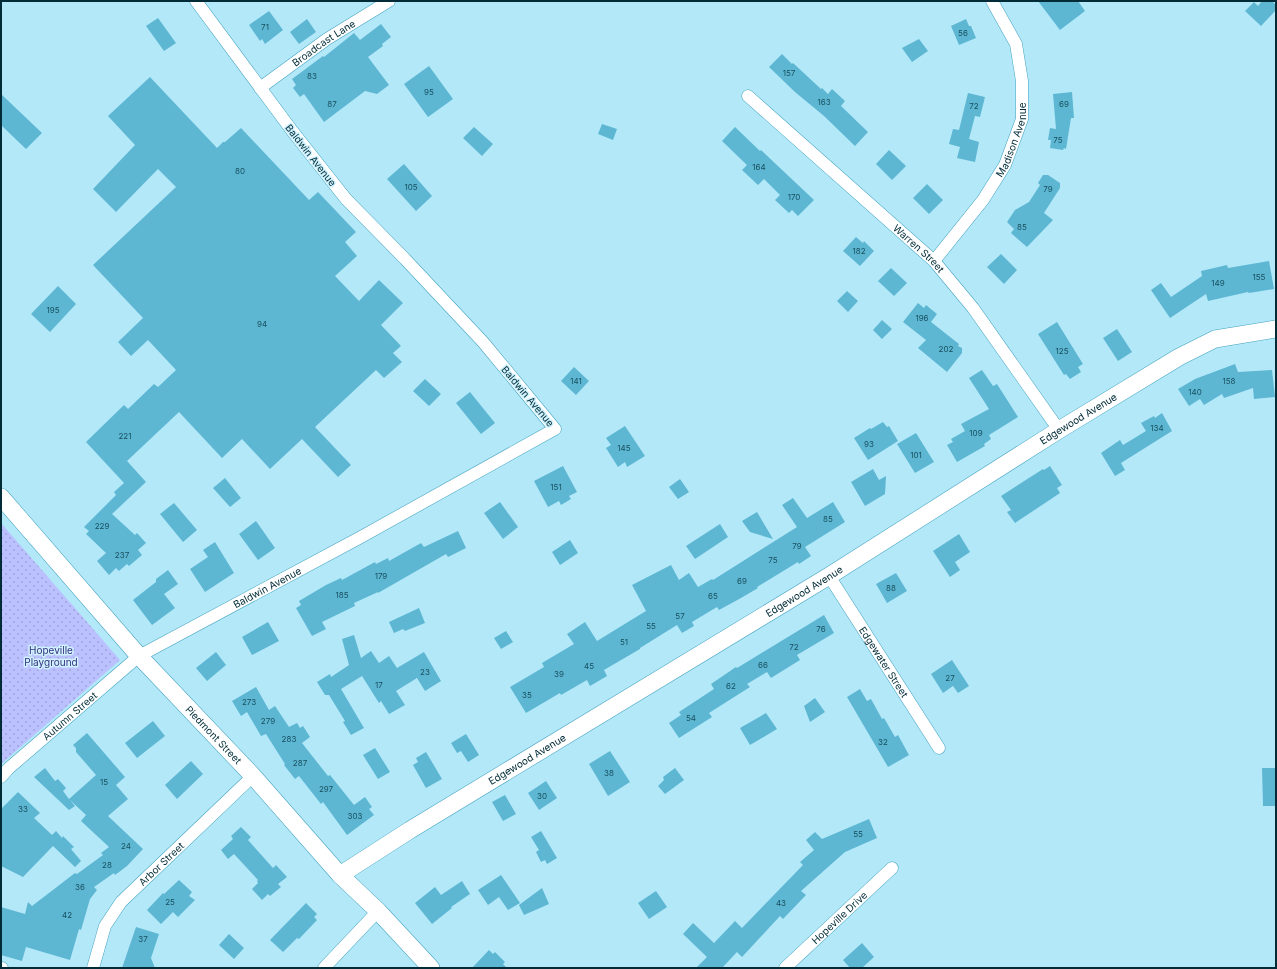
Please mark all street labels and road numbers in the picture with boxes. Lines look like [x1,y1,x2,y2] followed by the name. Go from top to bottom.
[290,17,357,69] street label: Broadcast Lane
[993,102,1028,179] street label: Madison Avenue
[283,122,339,188] street label: Baldwin Avenue
[891,222,947,275] street label: Warren Street
[499,363,557,429] street label: Baldwin Avenue
[1037,390,1119,447] street label: Edgewood Avenue
[763,563,845,619] street label: Edgewood Avenue
[231,564,303,610] street label: Baldwin Avenue
[857,624,911,700] street label: Edgewater Street
[40,689,100,742] street label: Autumn Street
[183,703,245,767] street label: Piedmont Street
[486,731,568,787] street label: Edgewood Avenue
[136,839,187,888] street label: Arbor Street
[809,889,869,946] street label: Hopeville Drive

